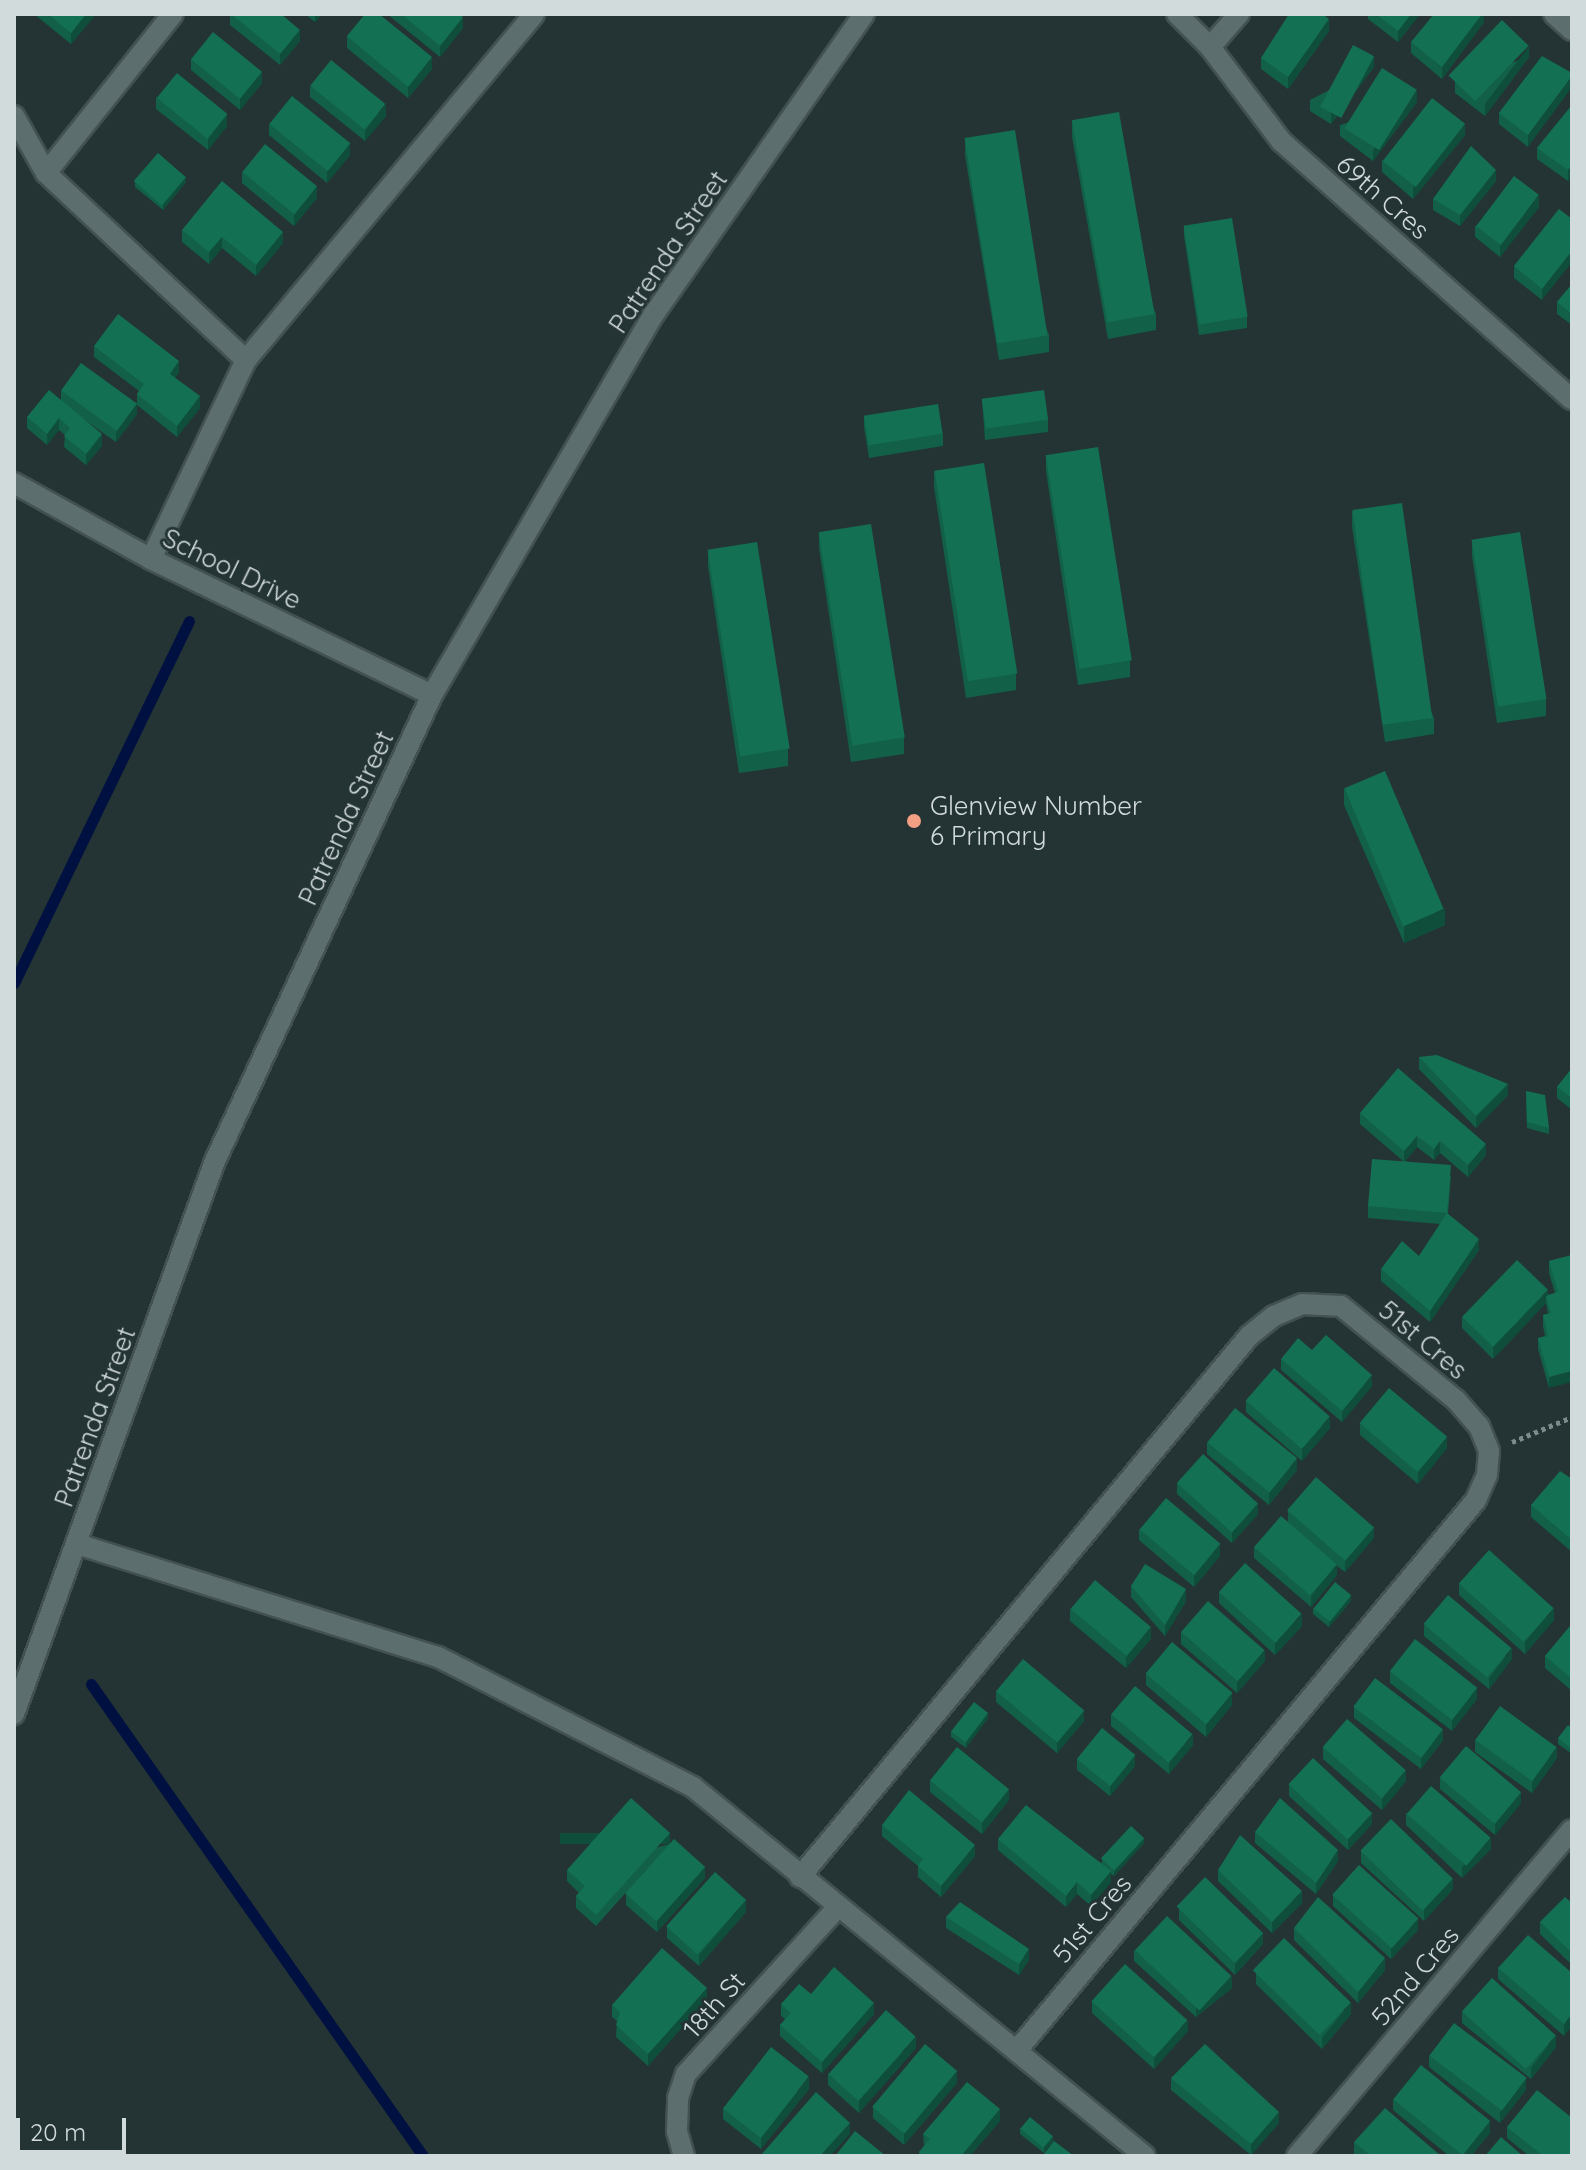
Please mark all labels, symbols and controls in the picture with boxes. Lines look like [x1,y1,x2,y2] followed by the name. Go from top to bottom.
[1330,148,1436,246] street label: 69th Cres
[602,165,734,339] street label: Patrenda Street
[158,522,306,616] street label: School Drive
[292,726,400,910] street label: Patrenda Street
[930,790,1142,852] place label: Glenview Number 6 Primary
[905,812,923,830] marker: Glenview Number 6 Primary
[1373,1294,1473,1386] street label: 51st Cres
[48,1323,142,1511] street label: Patrenda Street
[1046,1869,1138,1969] street label: 51st Cres
[1365,1920,1465,2032] street label: 52nd Cres
[676,1966,752,2044] street label: 18th St
[20,2102,130,2152] scale bar
[30,2117,86,2147] text: 20 m

